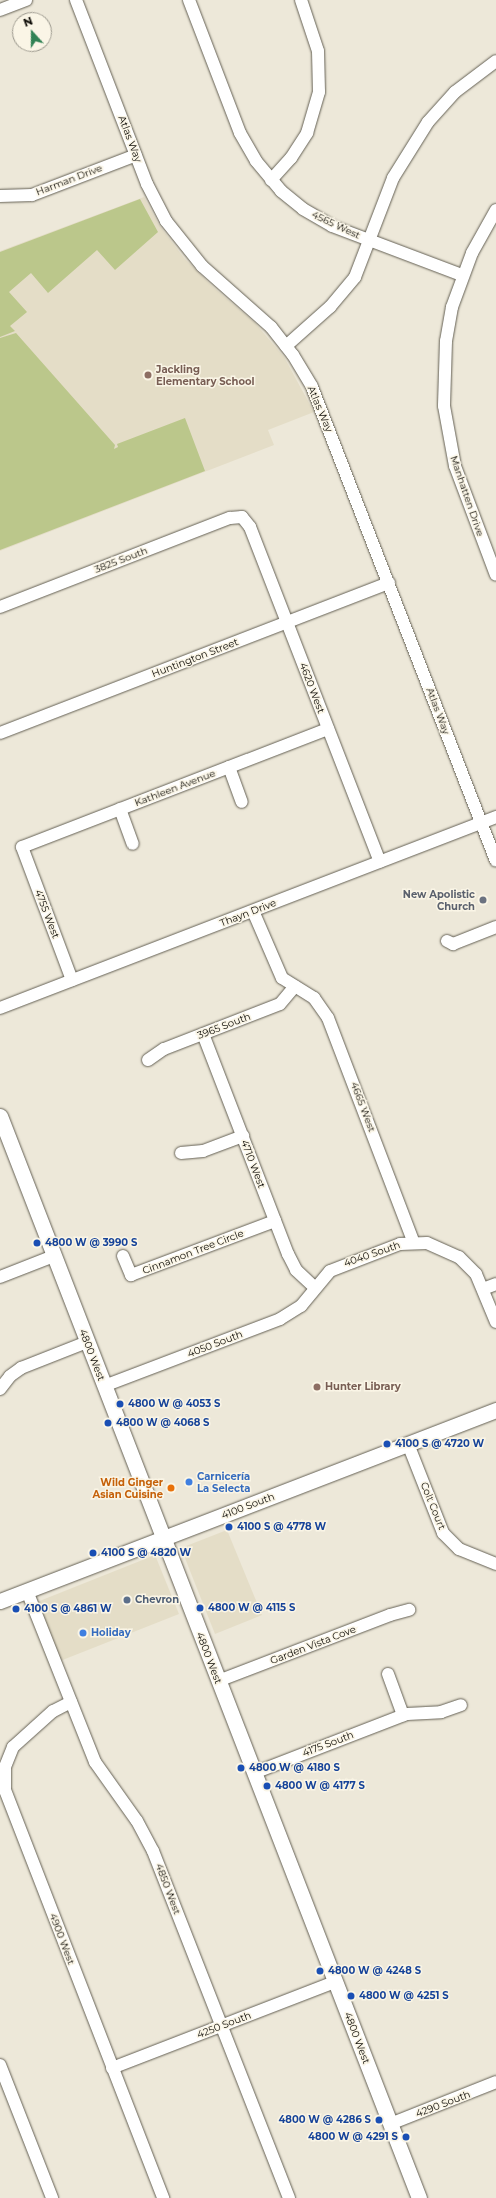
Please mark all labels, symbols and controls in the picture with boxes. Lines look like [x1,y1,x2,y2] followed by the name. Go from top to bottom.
[12,12,52,52] north arrow
[21,14,35,30] text: N
[116,114,144,164] street label: Atlas Way
[34,162,104,198] street label: Harman Drive
[310,209,362,241] street label: 4565 West
[156,363,255,386] place label: Jackling Elementary School
[143,370,153,380] marker: Jackling Elementary School
[305,384,335,434] street label: Atlas Way
[448,454,486,538] street label: Manhatten Drive
[93,544,149,576] street label: 3825 South
[150,636,240,680] street label: Huntington Street
[297,661,327,715] street label: 4620 West
[424,686,452,736] street label: Atlas Way
[133,767,217,809] street label: Kathleen Avenue
[32,888,62,940] street label: 4755 West
[403,888,475,912] place label: New Apolistic Church
[478,895,488,905] marker: New Apolistic Church
[218,897,278,929] street label: Thayn Drive
[196,1010,252,1042] street label: 3965 South
[348,1080,378,1134] street label: 4665 West
[238,1138,268,1190] street label: 4710 West
[141,1227,245,1277] street label: Cinnamon Tree Circle
[45,1237,137,1249] place label: 4800 W @ 3990 S
[32,1238,42,1248] marker: 4800 W @ 3990 S
[342,1239,402,1269] street label: 4040 South
[77,1327,107,1383] street label: 4800 West
[186,1328,244,1360] street label: 4050 South
[325,1381,401,1393] place label: Hunter Library
[312,1382,322,1392] marker: Hunter Library
[128,1398,220,1410] place label: 4800 W @ 4053 S
[115,1399,125,1409] marker: 4800 W @ 4053 S
[116,1417,209,1429] place label: 4800 W @ 4068 S
[103,1418,113,1428] marker: 4800 W @ 4068 S
[395,1438,484,1450] place label: 4100 S @ 4720 W
[382,1439,392,1449] marker: 4100 S @ 4720 W
[197,1470,250,1494] place label: Carnicería La Selecta
[93,1476,163,1500] place label: Wild Ginger Asian Cuisine
[184,1477,194,1487] marker: Carnicería La Selecta
[418,1480,448,1532] street label: Colt Court
[166,1483,176,1493] marker: Wild Ginger Asian Cuisine
[220,1490,276,1522] street label: 4100 South
[237,1521,326,1533] place label: 4100 S @ 4778 W
[224,1522,234,1532] marker: 4100 S @ 4778 W
[101,1547,191,1559] place label: 4100 S @ 4820 W
[88,1548,98,1558] marker: 4100 S @ 4820 W
[135,1594,179,1606] place label: Chevron
[122,1595,132,1605] marker: Chevron
[208,1602,295,1614] place label: 4800 W @ 4115 S
[24,1603,112,1615] place label: 4100 S @ 4861 W
[195,1603,205,1613] marker: 4800 W @ 4115 S
[11,1604,21,1614] marker: 4100 S @ 4861 W
[268,1623,358,1667] street label: Garden Vista Cove
[91,1627,131,1639] place label: Holiday
[78,1628,88,1638] marker: Holiday
[194,1630,224,1686] street label: 4800 West
[301,1729,355,1759] street label: 4175 South
[249,1762,340,1774] place label: 4800 W @ 4180 S
[236,1763,246,1773] marker: 4800 W @ 4180 S
[275,1780,365,1792] place label: 4800 W @ 4177 S
[262,1781,272,1791] marker: 4800 W @ 4177 S
[153,1862,183,1916] street label: 4850 West
[47,1912,77,1966] street label: 4900 West
[328,1965,421,1977] place label: 4800 W @ 4248 S
[315,1966,325,1976] marker: 4800 W @ 4248 S
[359,1990,449,2002] place label: 4800 W @ 4251 S
[346,1991,356,2001] marker: 4800 W @ 4251 S
[195,2009,253,2041] street label: 4250 South
[342,2010,372,2066] street label: 4800 West
[414,2088,472,2120] street label: 4290 South
[278,2114,371,2126] place label: 4800 W @ 4286 S
[374,2115,384,2125] marker: 4800 W @ 4286 S
[308,2131,398,2143] place label: 4800 W @ 4291 S
[401,2132,411,2142] marker: 4800 W @ 4291 S

